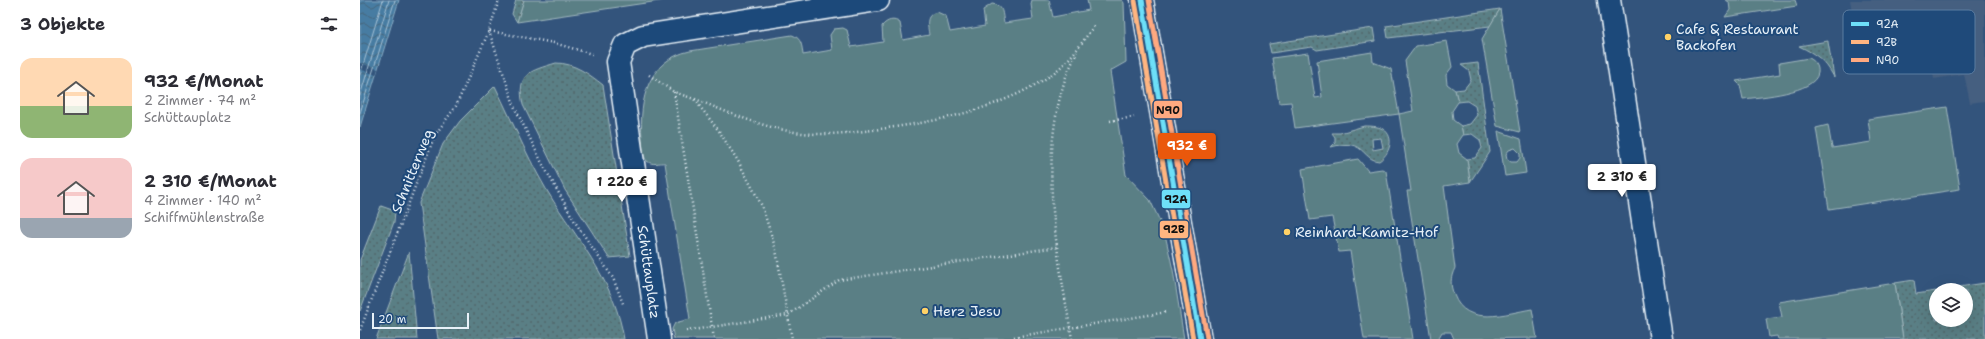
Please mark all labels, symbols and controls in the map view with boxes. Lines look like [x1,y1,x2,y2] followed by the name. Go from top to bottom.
[1843,10,1975,74] legend
[20,13,105,35] text: 3 Objekte
[318,13,340,35] icon: filters
[1876,17,1898,32] text: 92A
[1676,20,1799,54] place label: Cafe & Restaurant Backofen
[1663,32,1673,42] marker: Cafe & Restaurant Backofen
[1876,35,1898,50] text: 92B
[1876,53,1899,68] text: N90
[144,70,264,92] text: 932 €/Monat
[52,74,100,122] icon: home
[144,92,256,109] text: 2 Zimmer · 74 m²
[1153,100,1183,119] line badge: N90
[1156,103,1180,118] text: N90
[144,109,231,126] text: Schüttauplatz
[387,126,437,216] street label: Schnitterweg
[1159,133,1215,167] pin: 932 €
[1167,137,1207,154] text: 932 €
[1585,164,1659,198] pin: 2 310 €
[1597,168,1647,185] text: 2 310 €
[585,169,659,203] pin: 1 220 €
[144,170,277,192] text: 2 310 €/Monat
[597,173,647,190] text: 1 220 €
[52,174,100,222] icon: home
[1161,189,1191,209] line badge: 92A
[144,192,262,209] text: 4 Zimmer · 140 m²
[1164,192,1188,207] text: 92A
[144,209,265,226] text: Schiffmühlenstraße
[1159,220,1189,239] line badge: 92B
[1163,222,1185,237] text: 92B
[1295,223,1439,241] place label: Reinhard-Kamitz-Hof
[634,224,664,320] street label: Schüttauplatz
[1282,227,1292,237] marker: Reinhard-Kamitz-Hof
[1929,283,1973,327] map controls
[1929,283,1973,327] button: layers
[933,302,1001,320] place label: Herz Jesu
[920,306,930,316] marker: Herz Jesu
[372,311,469,330] scale bar
[378,312,406,327] text: 20 m

